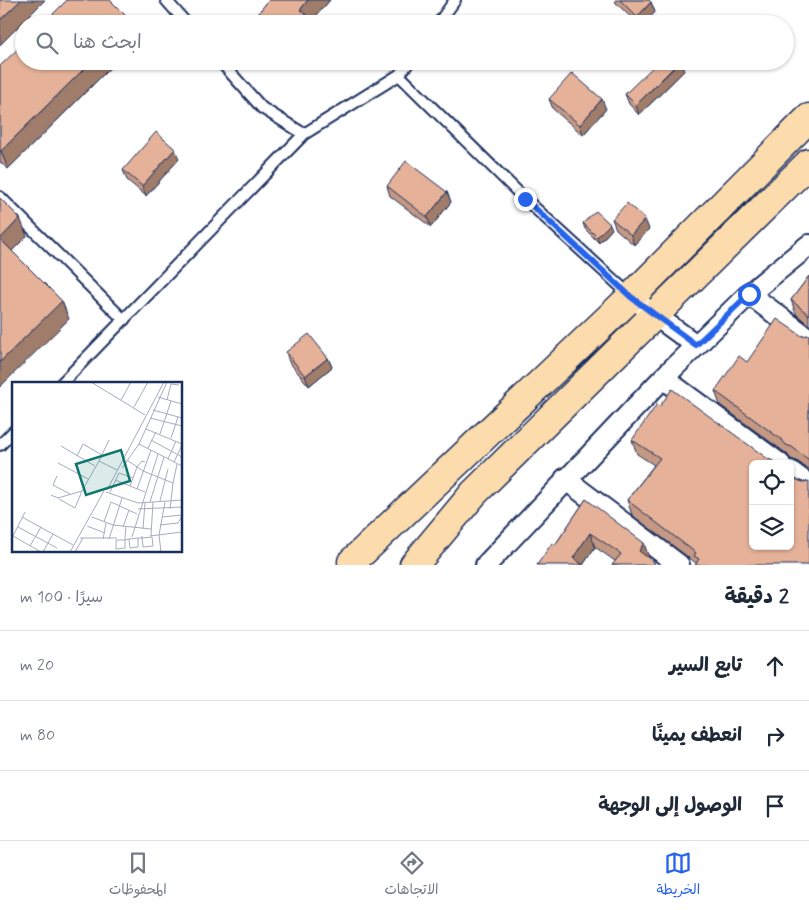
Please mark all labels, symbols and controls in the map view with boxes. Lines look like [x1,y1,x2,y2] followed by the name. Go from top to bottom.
[15,15,794,70] search box
[33,29,61,57] icon: search
[73,30,142,55] text: ابحث هنا
[514,188,537,211] route end
[738,283,761,306] route start
[12,382,182,552] inset map
[749,460,794,550] map controls
[749,460,794,505] button: locate
[749,505,794,550] button: layers
[725,583,789,611] text: 2 دقيقة
[20,587,103,608] text: سيرًا · 100 m
[761,652,789,680] icon: ahead
[669,653,742,678] text: تابع السير
[20,655,54,676] text: 20 m
[761,722,789,750] icon: right
[652,723,742,748] text: انعطف يمينًا
[20,725,55,746] text: 80 m
[761,792,789,820] icon: arrive
[598,793,742,818] text: الوصول إلى الوجهة
[109,849,167,902] tab: المحفوظات
[384,849,439,902] tab: الاتجاهات
[656,849,700,902] tab: الخريطة

